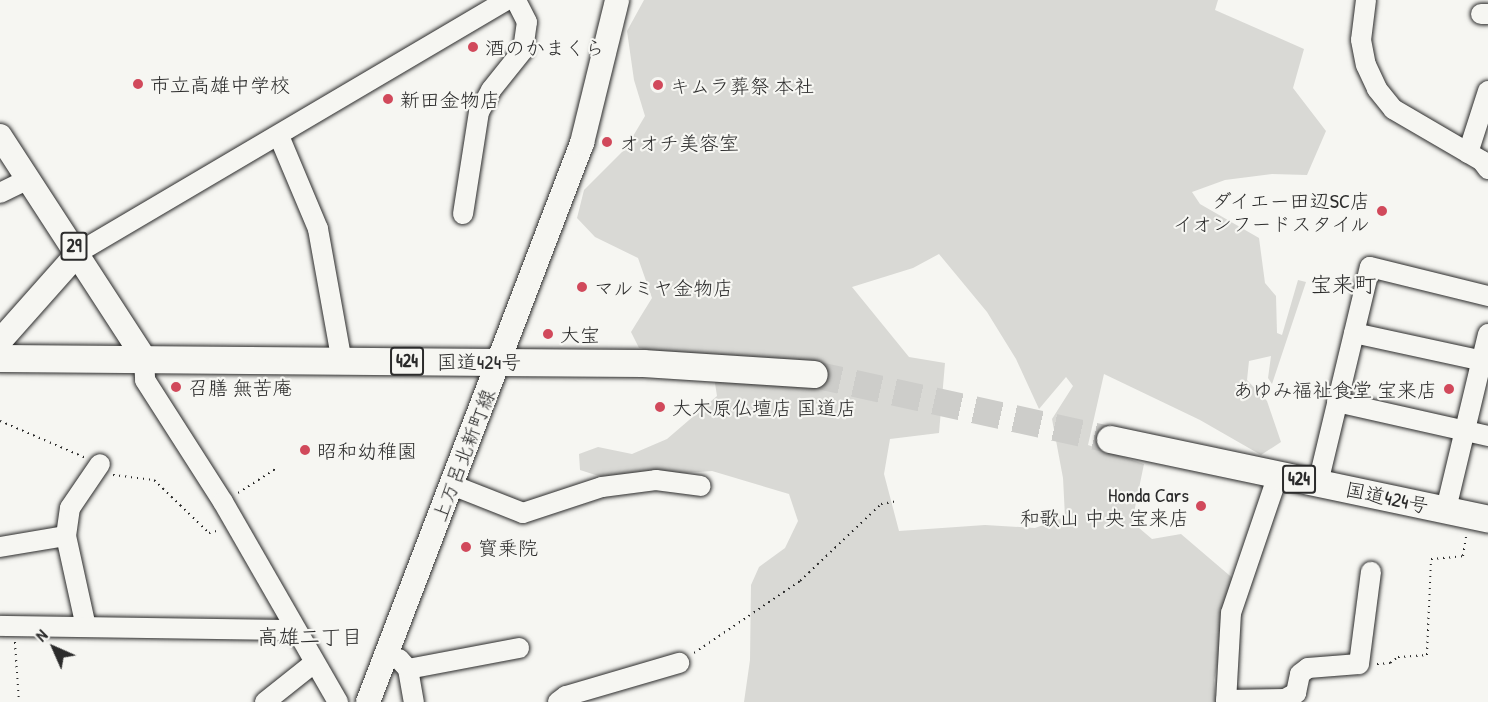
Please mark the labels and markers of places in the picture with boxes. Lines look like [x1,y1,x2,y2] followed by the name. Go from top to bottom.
[485,35,605,59] place label: 酒のかまくら
[466,40,480,54] marker: 酒のかまくら
[150,72,290,96] place label: 市立高雄中学校
[670,73,815,97] place label: キムラ葬祭 本社
[131,77,145,91] marker: 市立高雄中学校
[651,78,665,92] marker: キムラ葬祭 本社
[400,87,500,111] place label: 新田金物店
[381,92,395,106] marker: 新田金物店
[619,130,739,154] place label: オオチ美容室
[600,135,614,149] marker: オオチ美容室
[1170,188,1370,235] place label: ダイエー田辺SC店 イオンフードスタイル
[1375,204,1389,218] marker: ダイエー田辺SC店 イオンフードスタイル
[594,275,734,299] place label: マルミヤ金物店
[575,280,589,294] marker: マルミヤ金物店
[560,322,600,346] place label: 大宝
[541,327,555,341] marker: 大宝
[188,375,293,399] place label: 召膳 無苦庵
[1232,377,1437,401] place label: あゆみ福祉食堂 宝来店
[169,380,183,394] marker: 召膳 無苦庵
[1442,382,1456,396] marker: あゆみ福祉食堂 宝来店
[672,395,857,419] place label: 大木原仏壇店 国道店
[653,400,667,414] marker: 大木原仏壇店 国道店
[317,438,417,462] place label: 昭和幼稚園
[298,443,312,457] marker: 昭和幼稚園
[1020,482,1189,529] place label: Honda Cars 和歌山 中央 宝来店
[1194,499,1208,513] marker: Honda Cars 和歌山 中央 宝来店
[478,535,538,559] place label: 寳乗院
[459,540,473,554] marker: 寳乗院

